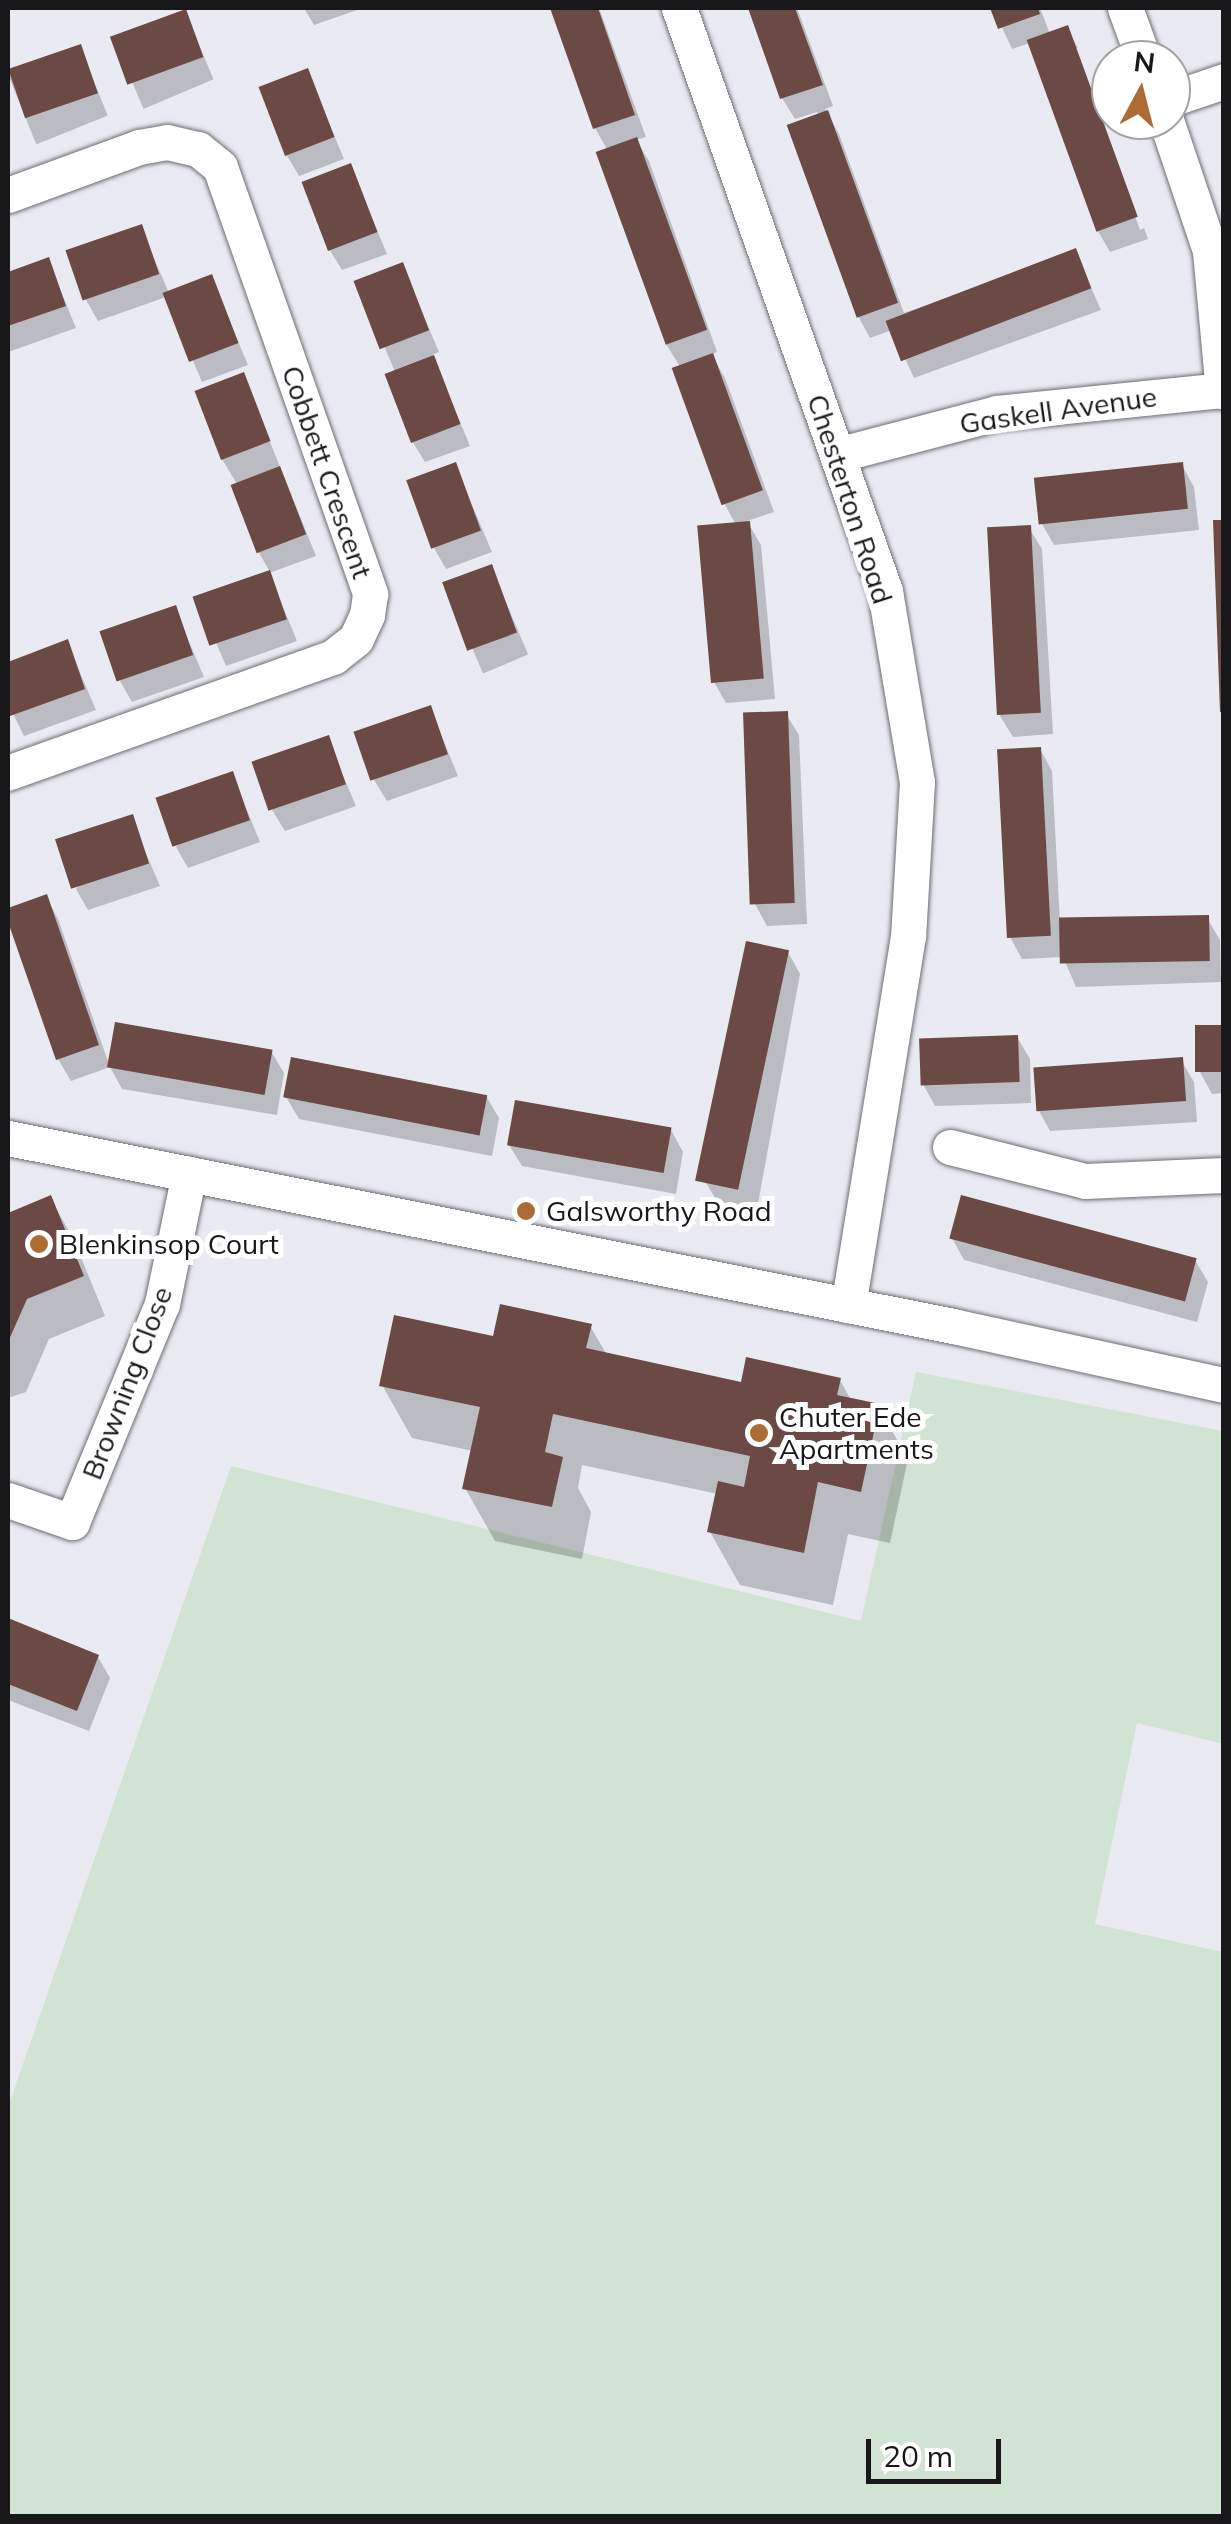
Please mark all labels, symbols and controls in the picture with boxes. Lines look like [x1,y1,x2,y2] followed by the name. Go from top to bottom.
[1091,40,1191,140] north arrow
[1132,43,1157,80] text: N
[275,361,379,583] street label: Cobbett Crescent
[957,380,1159,440] street label: Gaskell Avenue
[800,390,900,608] street label: Chesterton Road
[546,1194,771,1228] place label: Galsworthy Road
[515,1200,537,1222] marker: Galsworthy Road
[59,1227,279,1261] place label: Blenkinsop Court
[28,1233,50,1255] marker: Blenkinsop Court
[75,1282,179,1484] street label: Browning Close
[779,1400,934,1466] place label: Chuter Ede Apartments
[748,1422,770,1444] marker: Chuter Ede Apartments
[871,2419,1006,2481] scale bar
[883,2437,953,2475] text: 20 m

